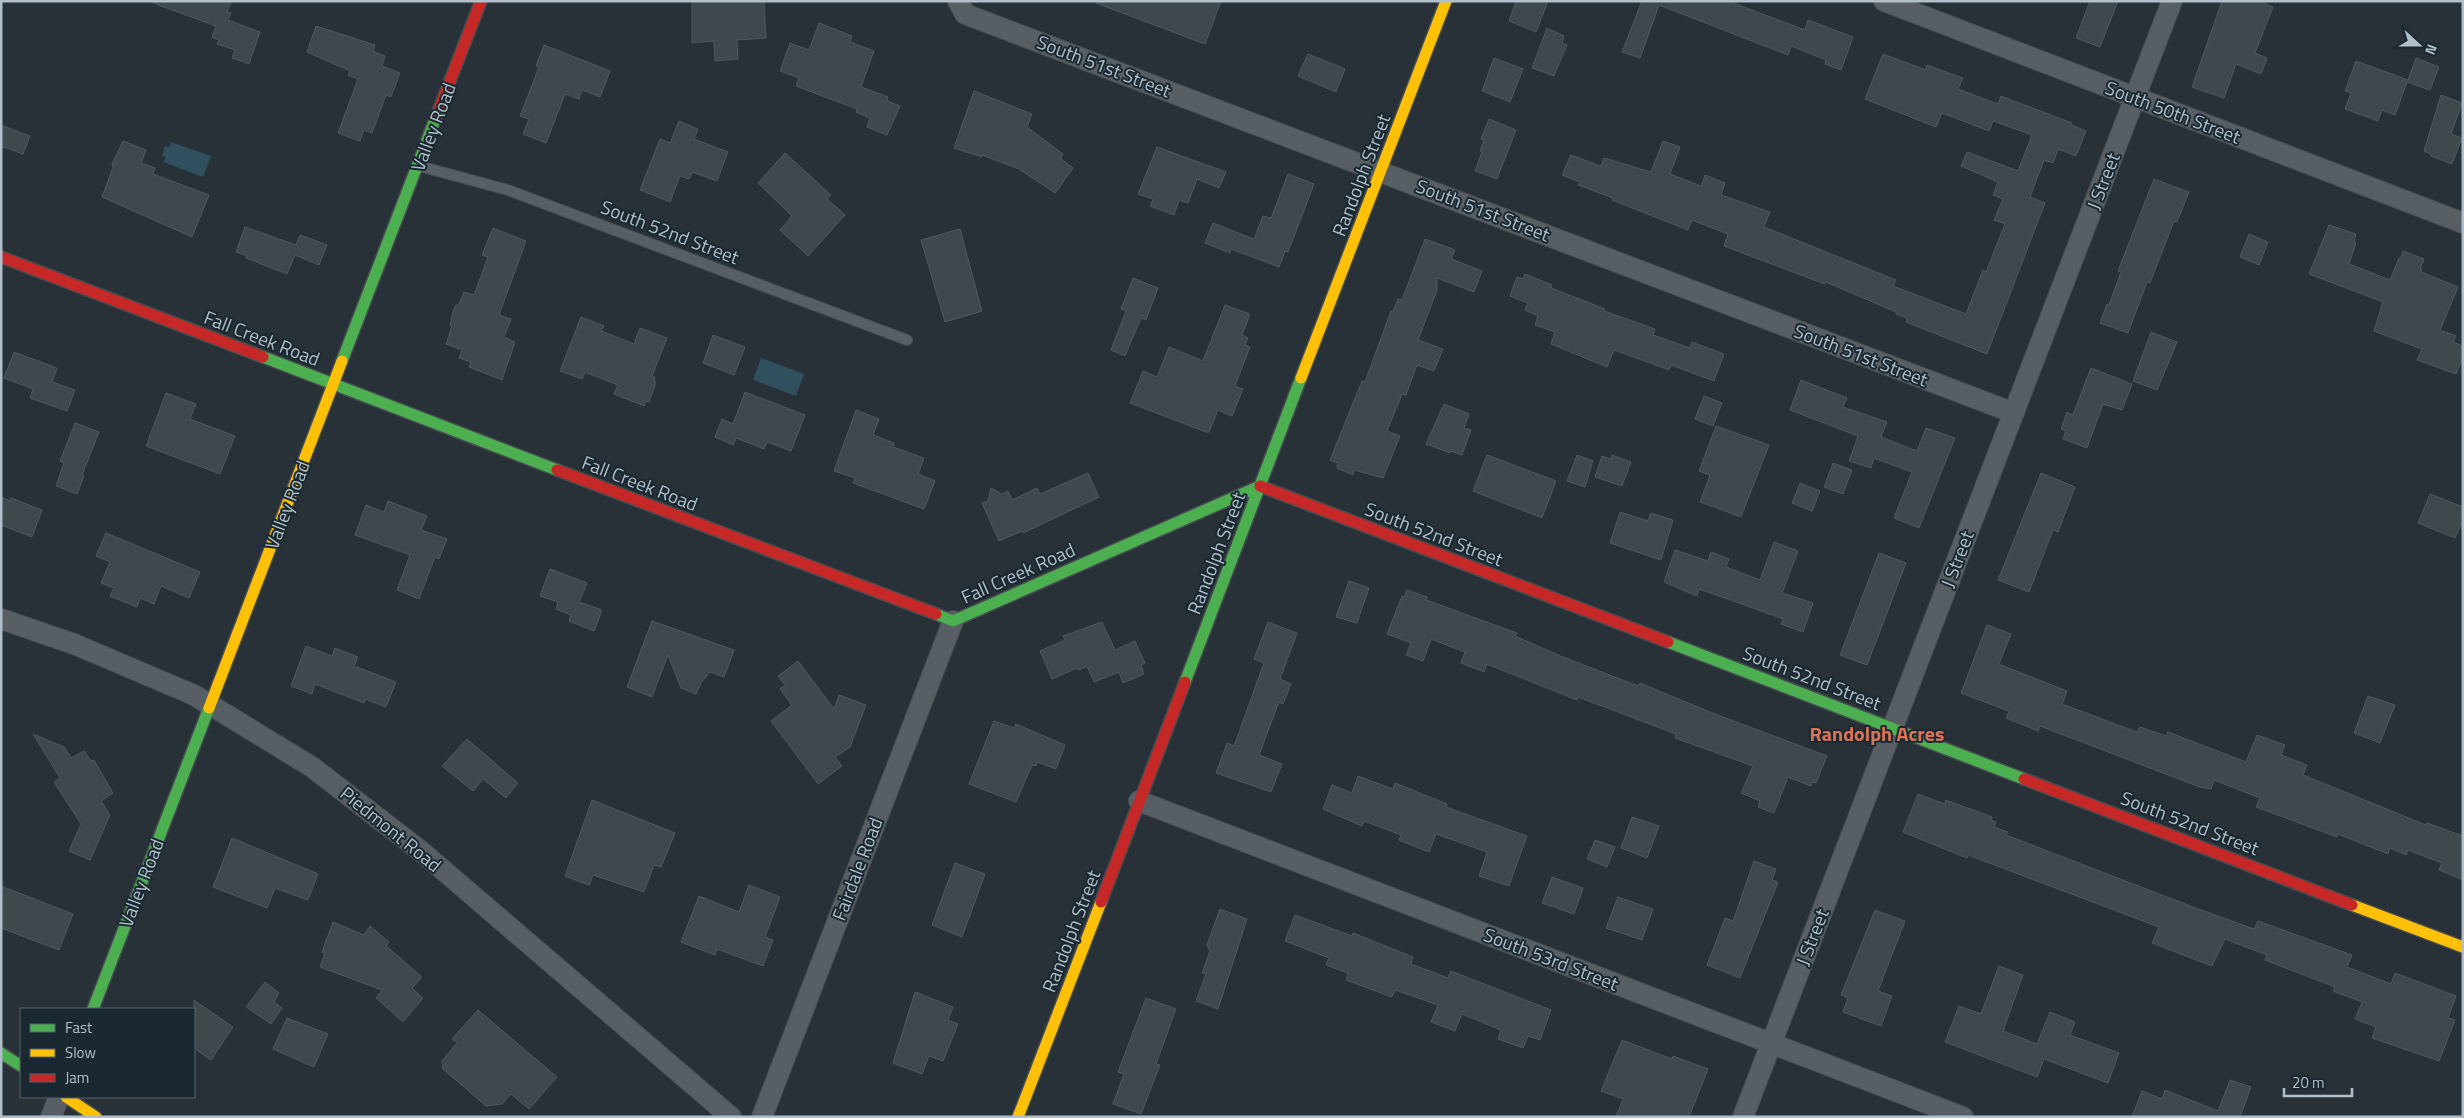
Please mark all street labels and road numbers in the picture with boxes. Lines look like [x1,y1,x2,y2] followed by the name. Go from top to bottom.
[1033,27,1176,105] street label: South 51st Street
[2101,72,2245,151] street label: South 50th Street
[402,78,463,175] street label: Valley Road
[1324,109,1397,240] street label: Randolph Street
[2078,148,2127,213] street label: J Street
[1412,171,1555,249] street label: South 51st Street
[597,192,744,271] street label: South 52nd Street
[200,302,324,373] street label: Fall Creek Road
[1790,316,1933,394] street label: South 51st Street
[578,447,702,518] street label: Fall Creek Road
[256,456,317,553] street label: Valley Road
[1179,487,1252,618] street label: Randolph Street
[1361,494,1508,573] street label: South 52nd Street
[1932,526,1981,591] street label: J Street
[956,534,1079,611] street label: Fall Creek Road
[1739,638,1886,717] street label: South 52nd Street
[334,779,448,879] street label: Piedmont Road
[2117,783,2264,862] street label: South 52nd Street
[824,813,889,925] street label: Fairdale Road
[110,834,171,931] street label: Valley Road
[1034,865,1107,996] street label: Randolph Street
[1787,904,1836,969] street label: J Street
[1480,919,1623,998] street label: South 53rd Street

